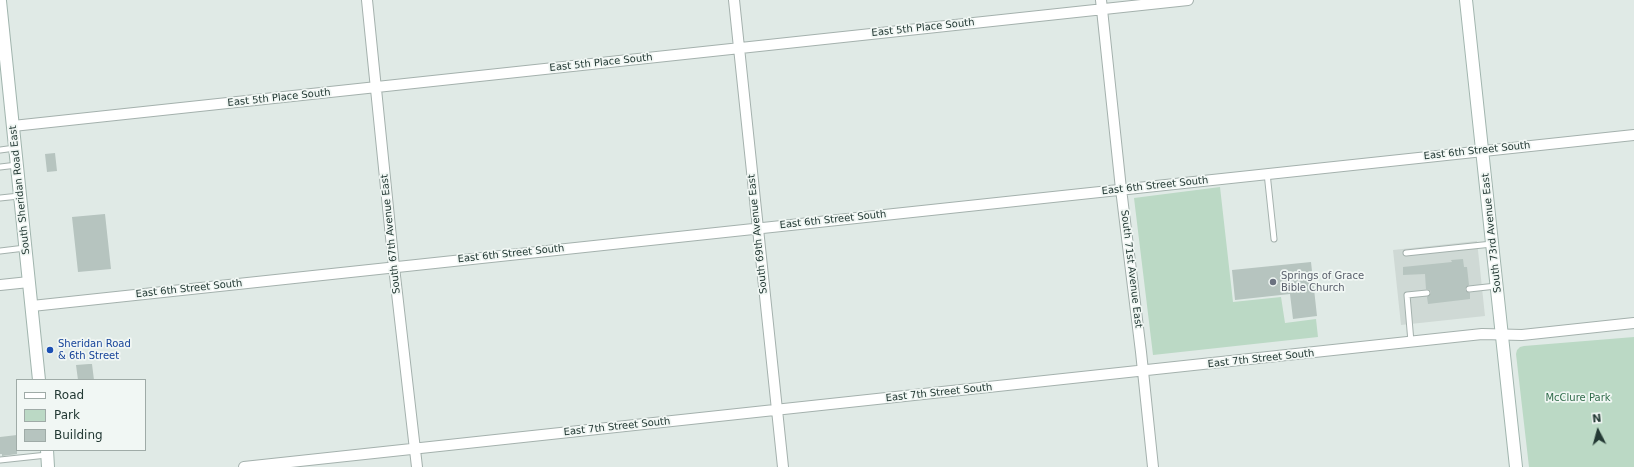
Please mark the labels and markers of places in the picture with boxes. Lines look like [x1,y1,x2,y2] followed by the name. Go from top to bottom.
[1281,270,1364,294] place label: Springs of Grace Bible Church
[1268,277,1278,287] marker: Springs of Grace Bible Church
[58,338,131,362] place label: Sheridan Road & 6th Street
[45,345,55,355] marker: Sheridan Road & 6th Street

